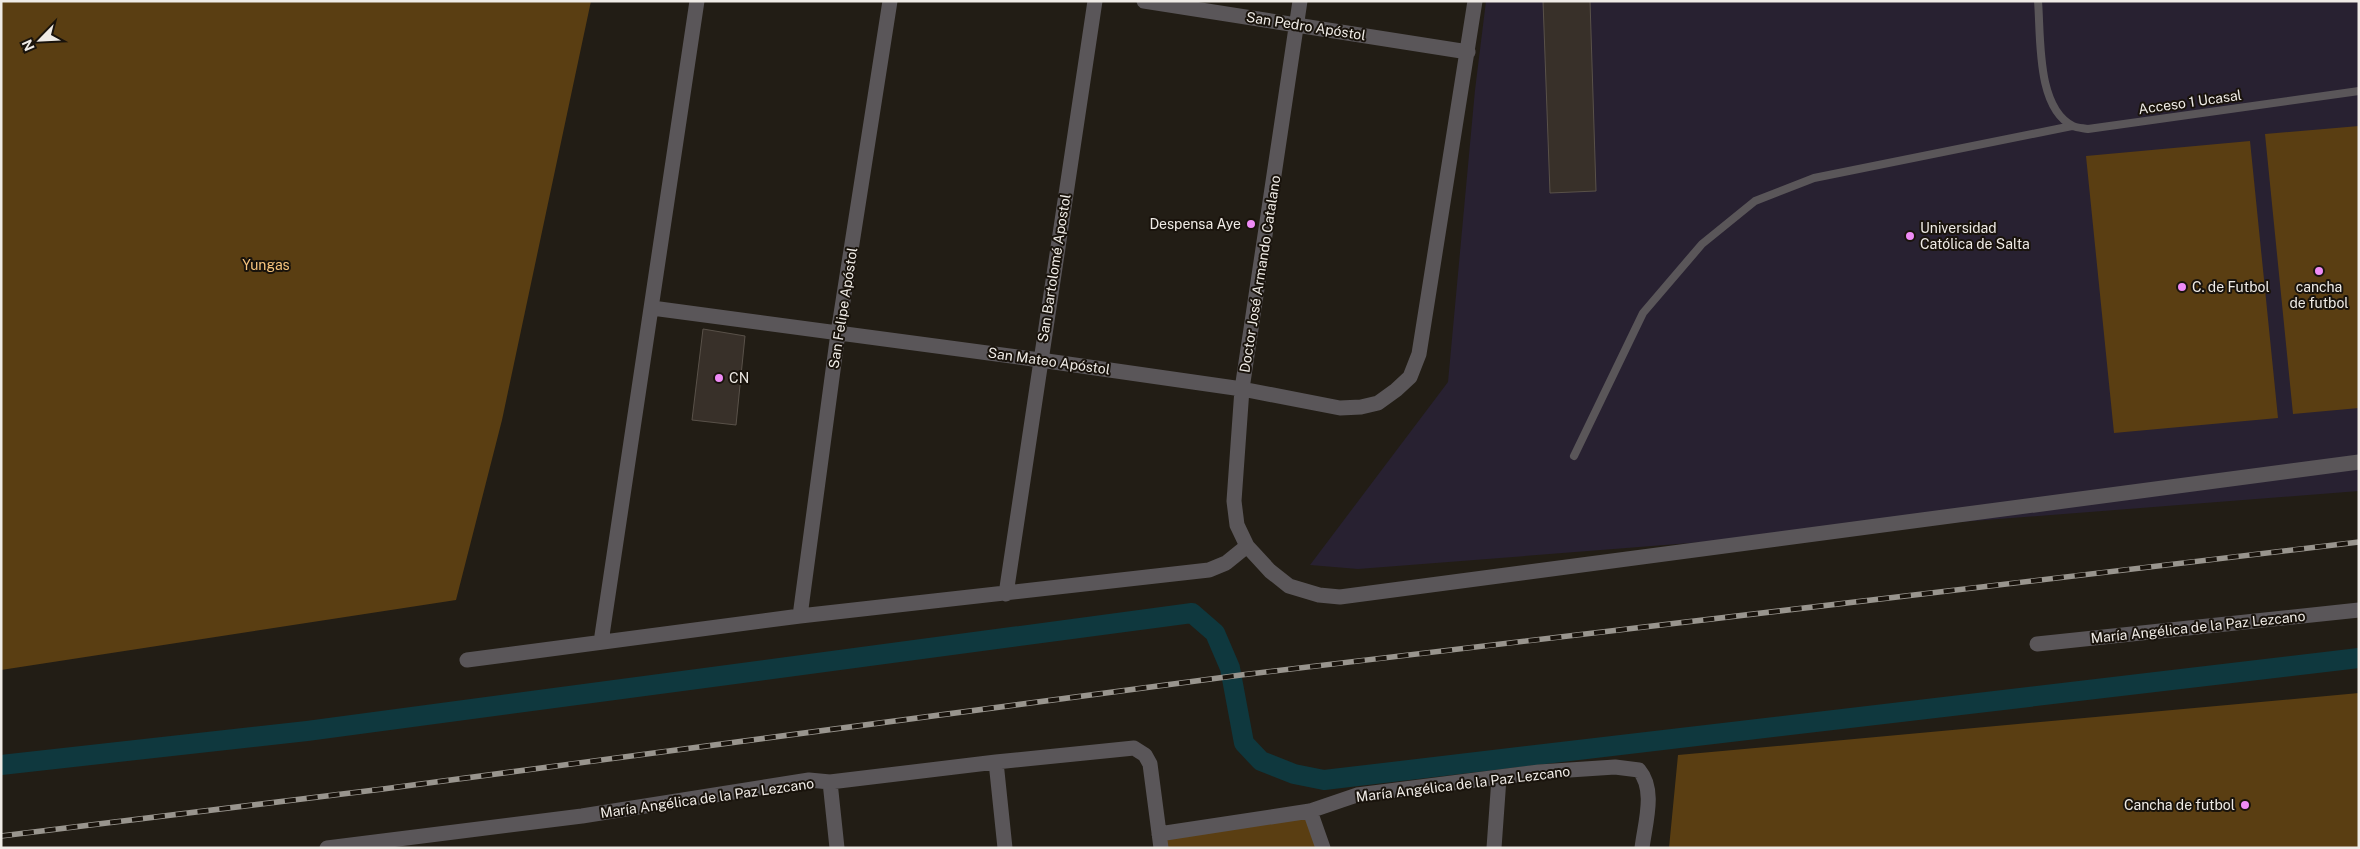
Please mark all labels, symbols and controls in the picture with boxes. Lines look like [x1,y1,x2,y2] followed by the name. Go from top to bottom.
[1245,9,1367,43] street label: San Pedro Apóstol
[15,15,65,65] north arrow
[19,37,38,54] text: N
[2137,87,2243,117] street label: Acceso 1 Ucasal
[1236,174,1284,374] street label: Doctor José Armando Catalano
[1034,193,1074,343] street label: San Bartolomé Apostol
[1149,216,1241,232] place label: Despensa Aye
[1245,218,1257,230] marker: Despensa Aye
[1920,220,2030,252] place label: Universidad Católica de Salta
[1904,230,1916,242] marker: Universidad Católica de Salta
[826,246,860,370] street label: San Felipe Apóstol
[242,257,290,273] park label: Yungas
[2313,265,2325,277] marker: cancha de futbol
[2192,279,2270,295] place label: C. de Futbol
[2289,279,2349,311] place label: cancha de futbol
[2176,281,2188,293] marker: C. de Futbol
[987,345,1111,377] street label: San Mateo Apóstol
[729,370,749,386] place label: CN
[713,372,725,384] marker: CN
[2090,608,2306,646] street label: María Angélica de la Paz Lezcano
[1355,763,1571,805] street label: María Angélica de la Paz Lezcano
[599,775,815,821] street label: María Angélica de la Paz Lezcano
[2124,797,2235,813] place label: Cancha de futbol
[2239,799,2251,811] marker: Cancha de futbol

